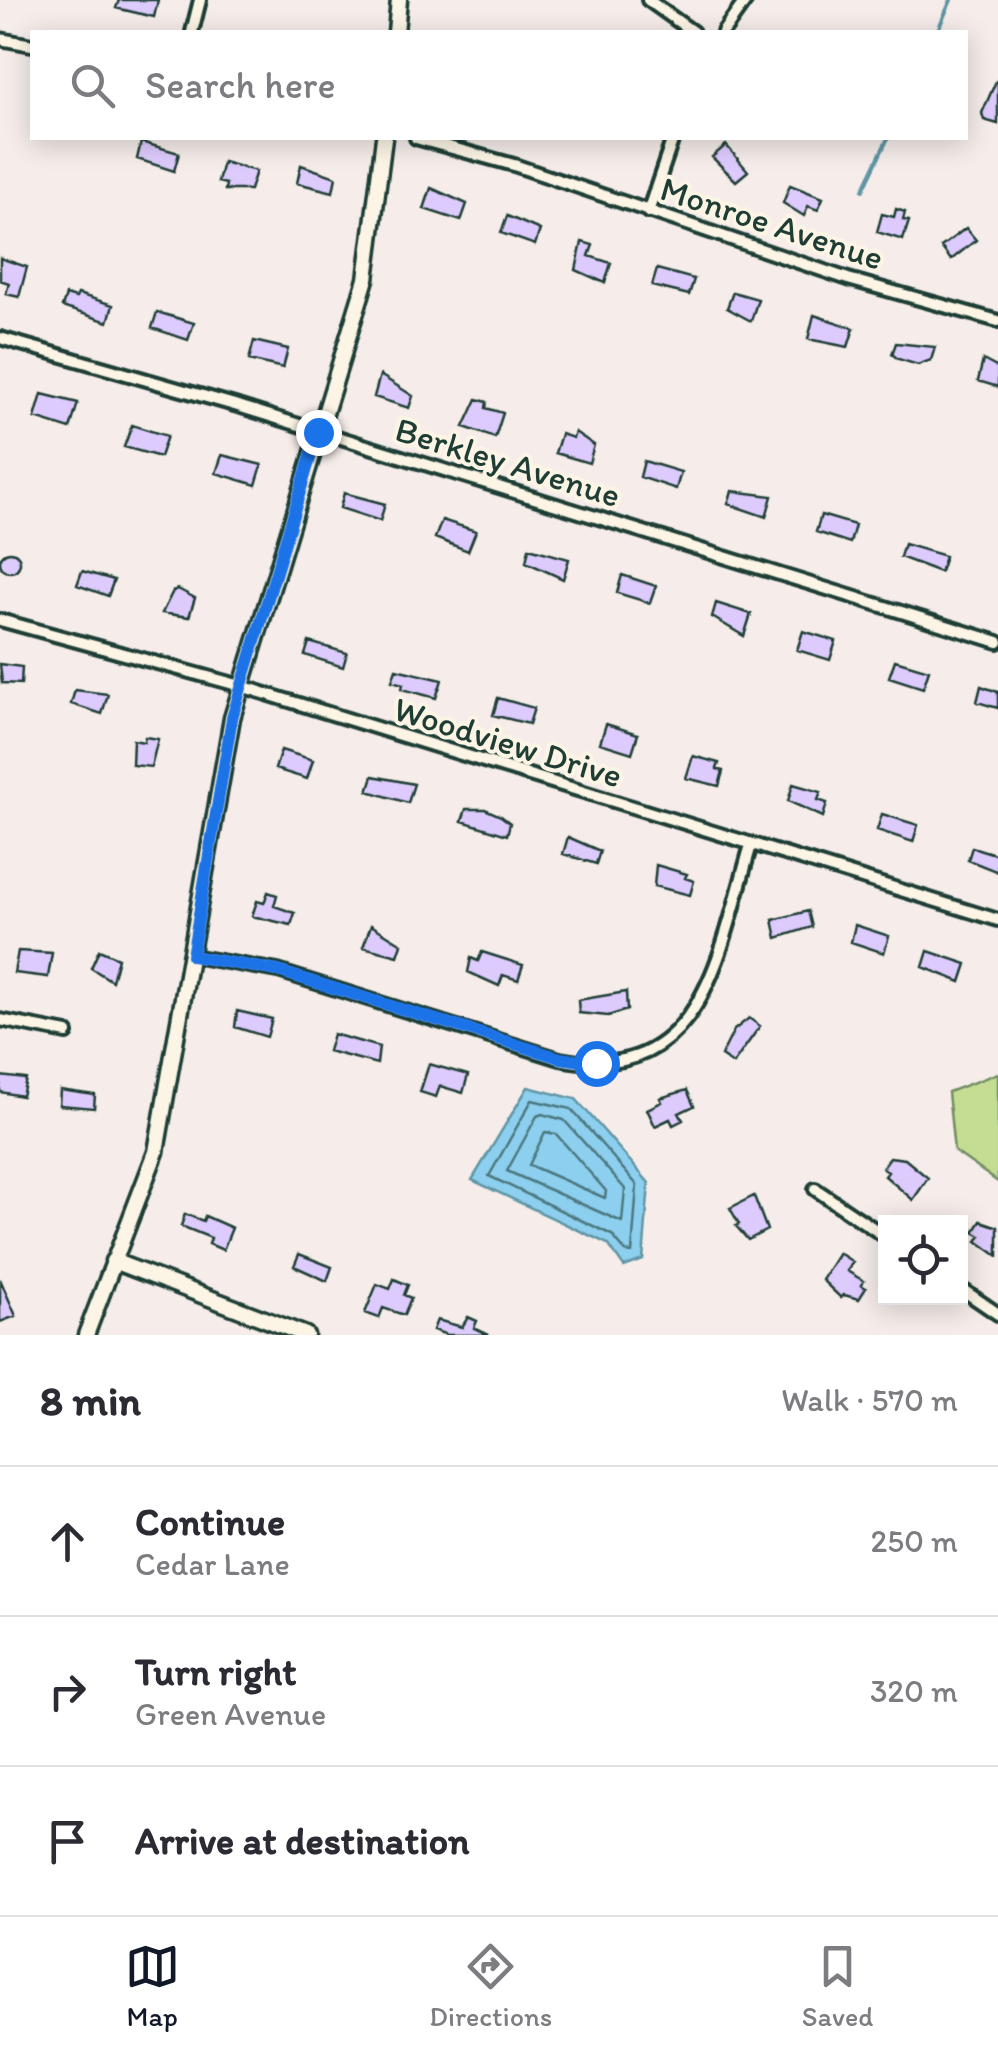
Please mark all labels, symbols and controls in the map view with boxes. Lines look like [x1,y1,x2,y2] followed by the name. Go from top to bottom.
[30,30,968,140] search box
[65,58,120,113] icon: search
[145,62,336,108] text: Search here
[655,167,889,279] street label: Monroe Avenue
[390,408,626,516] street label: Berkley Avenue
[296,410,342,456] route end
[389,687,627,797] street label: Woodview Drive
[574,1041,620,1087] route start
[878,1215,968,1305] map controls
[878,1215,968,1305] button: locate
[40,1375,141,1426] text: 8 min
[781,1381,958,1419] text: Walk · 570 m
[135,1499,285,1545] text: Continue
[40,1514,95,1569] icon: ahead
[871,1522,958,1560] text: 250 m
[135,1545,290,1583] text: Cedar Lane
[135,1649,297,1695] text: Turn right
[40,1664,95,1719] icon: right
[870,1672,958,1710] text: 320 m
[135,1695,326,1733] text: Green Avenue
[40,1814,95,1869] icon: arrive
[135,1818,470,1864] text: Arrive at destination
[125,1939,180,2033] tab: Map
[429,1939,552,2033] tab: Directions
[802,1939,873,2033] tab: Saved

